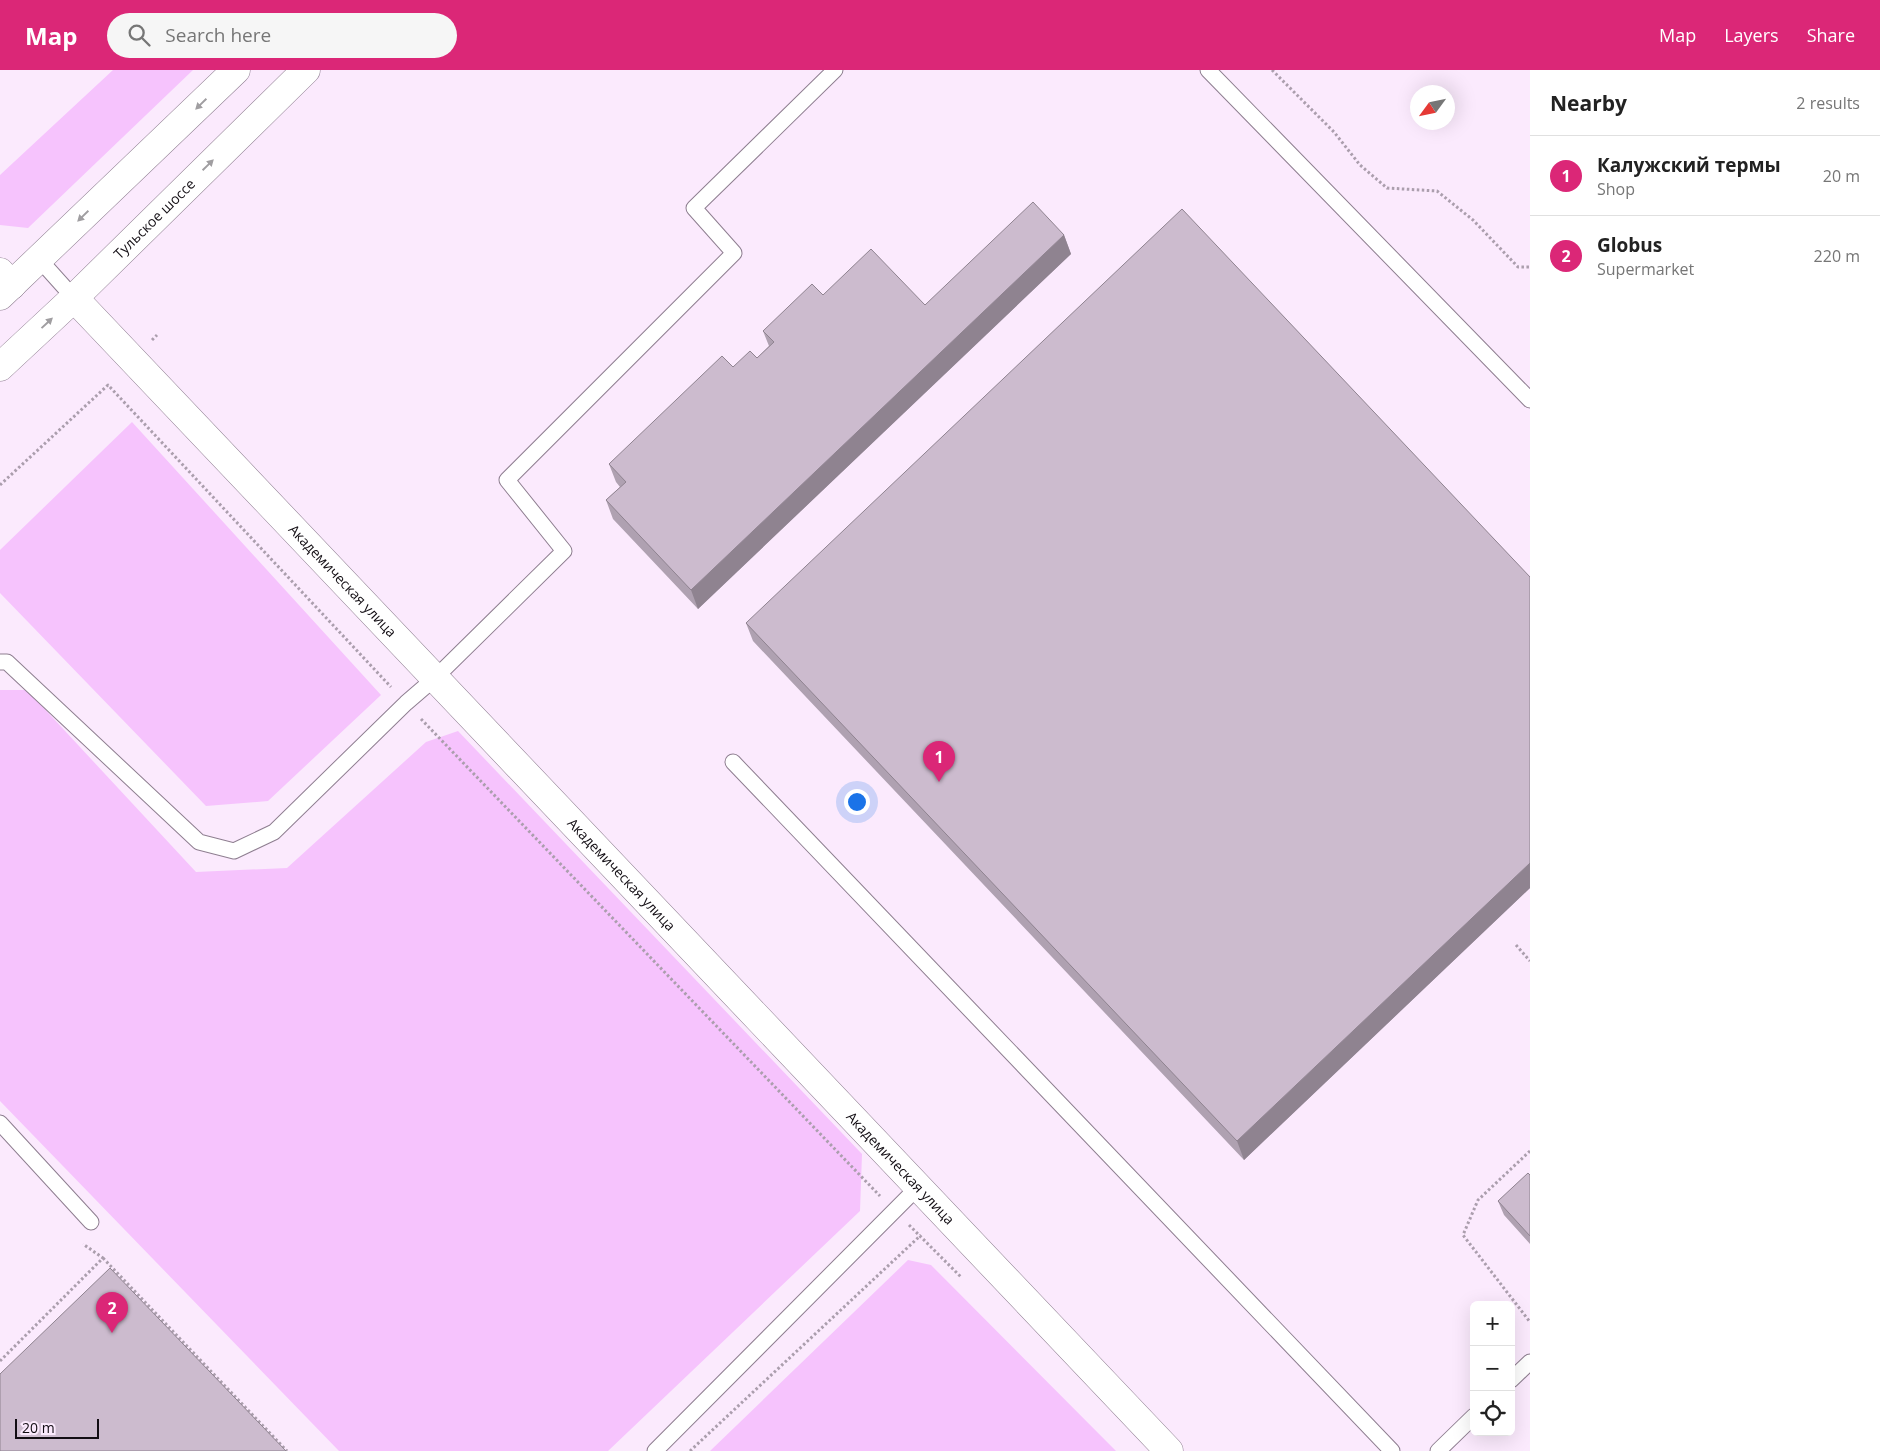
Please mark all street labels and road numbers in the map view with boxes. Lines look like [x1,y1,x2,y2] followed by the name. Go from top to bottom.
[109,174,199,263] street label: Тульское шоссе
[285,520,401,641] street label: Академическая улица
[564,814,680,935] street label: Академическая улица
[843,1107,959,1228] street label: Академическая улица

